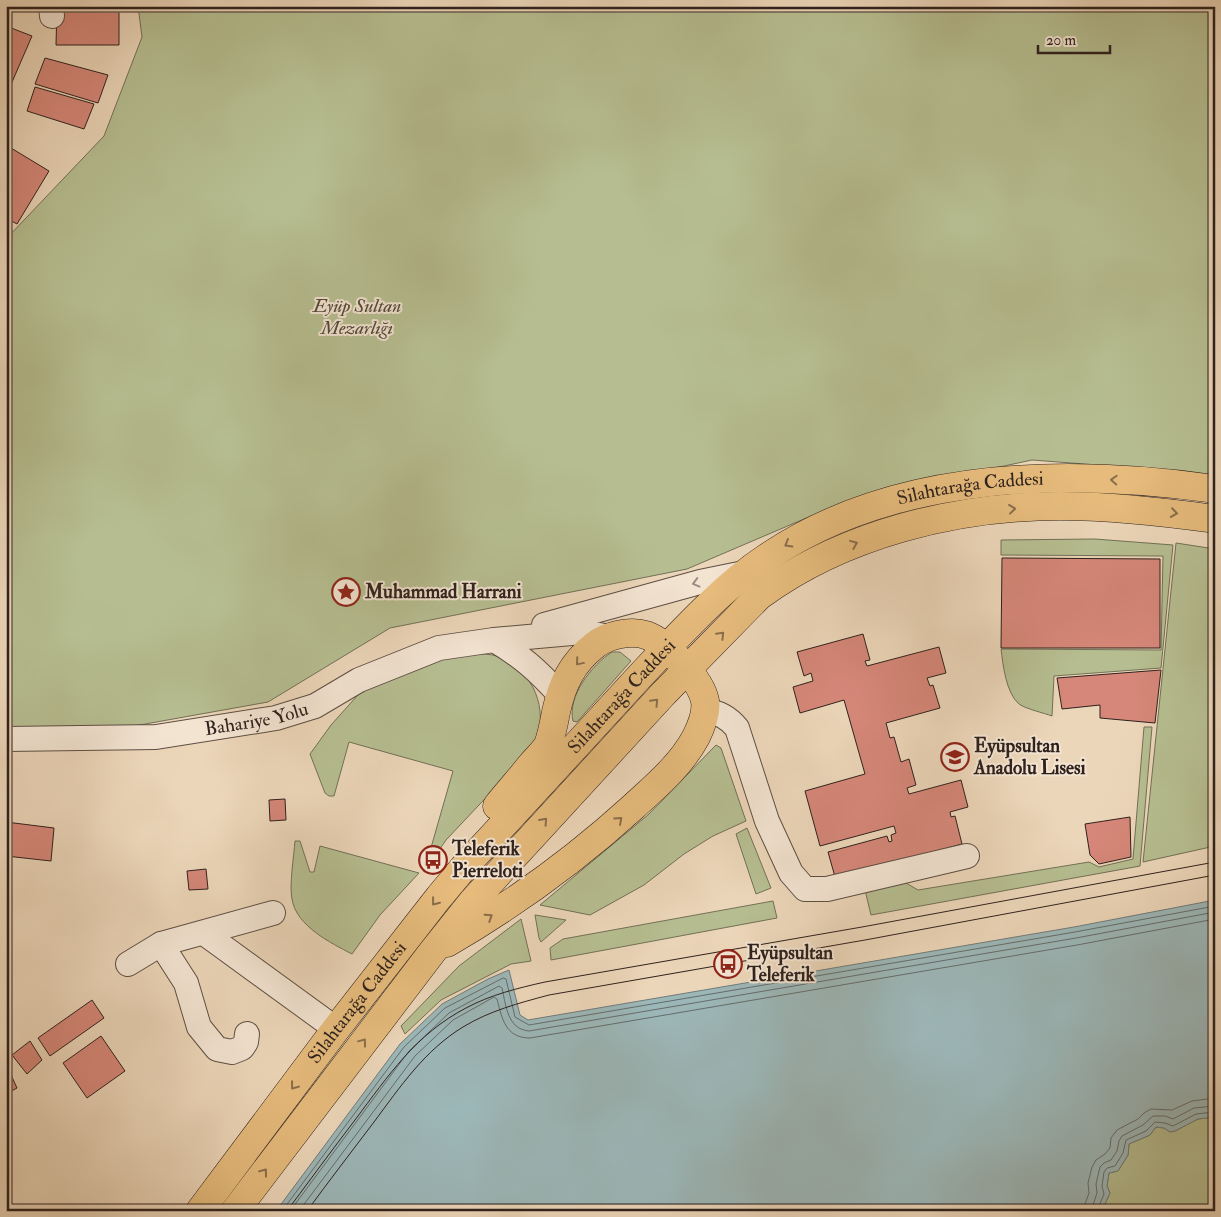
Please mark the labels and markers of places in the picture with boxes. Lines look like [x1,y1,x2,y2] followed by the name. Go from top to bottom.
[331,577,361,607] place icon: Muhammad Harrani
[364,580,522,604] place label: Muhammad Harrani
[973,734,1086,780] place label: Eyüpsultan Anadolu Lisesi
[940,742,970,772] school or university icon: Eyüpsultan Anadolu Lisesi
[451,837,523,883] place label: Teleferik Pierreloti
[418,845,448,875] bus stop icon: Teleferik Pierreloti
[746,941,833,987] place label: Eyüpsultan Teleferik
[713,949,743,979] bus stop icon: Eyüpsultan Teleferik

